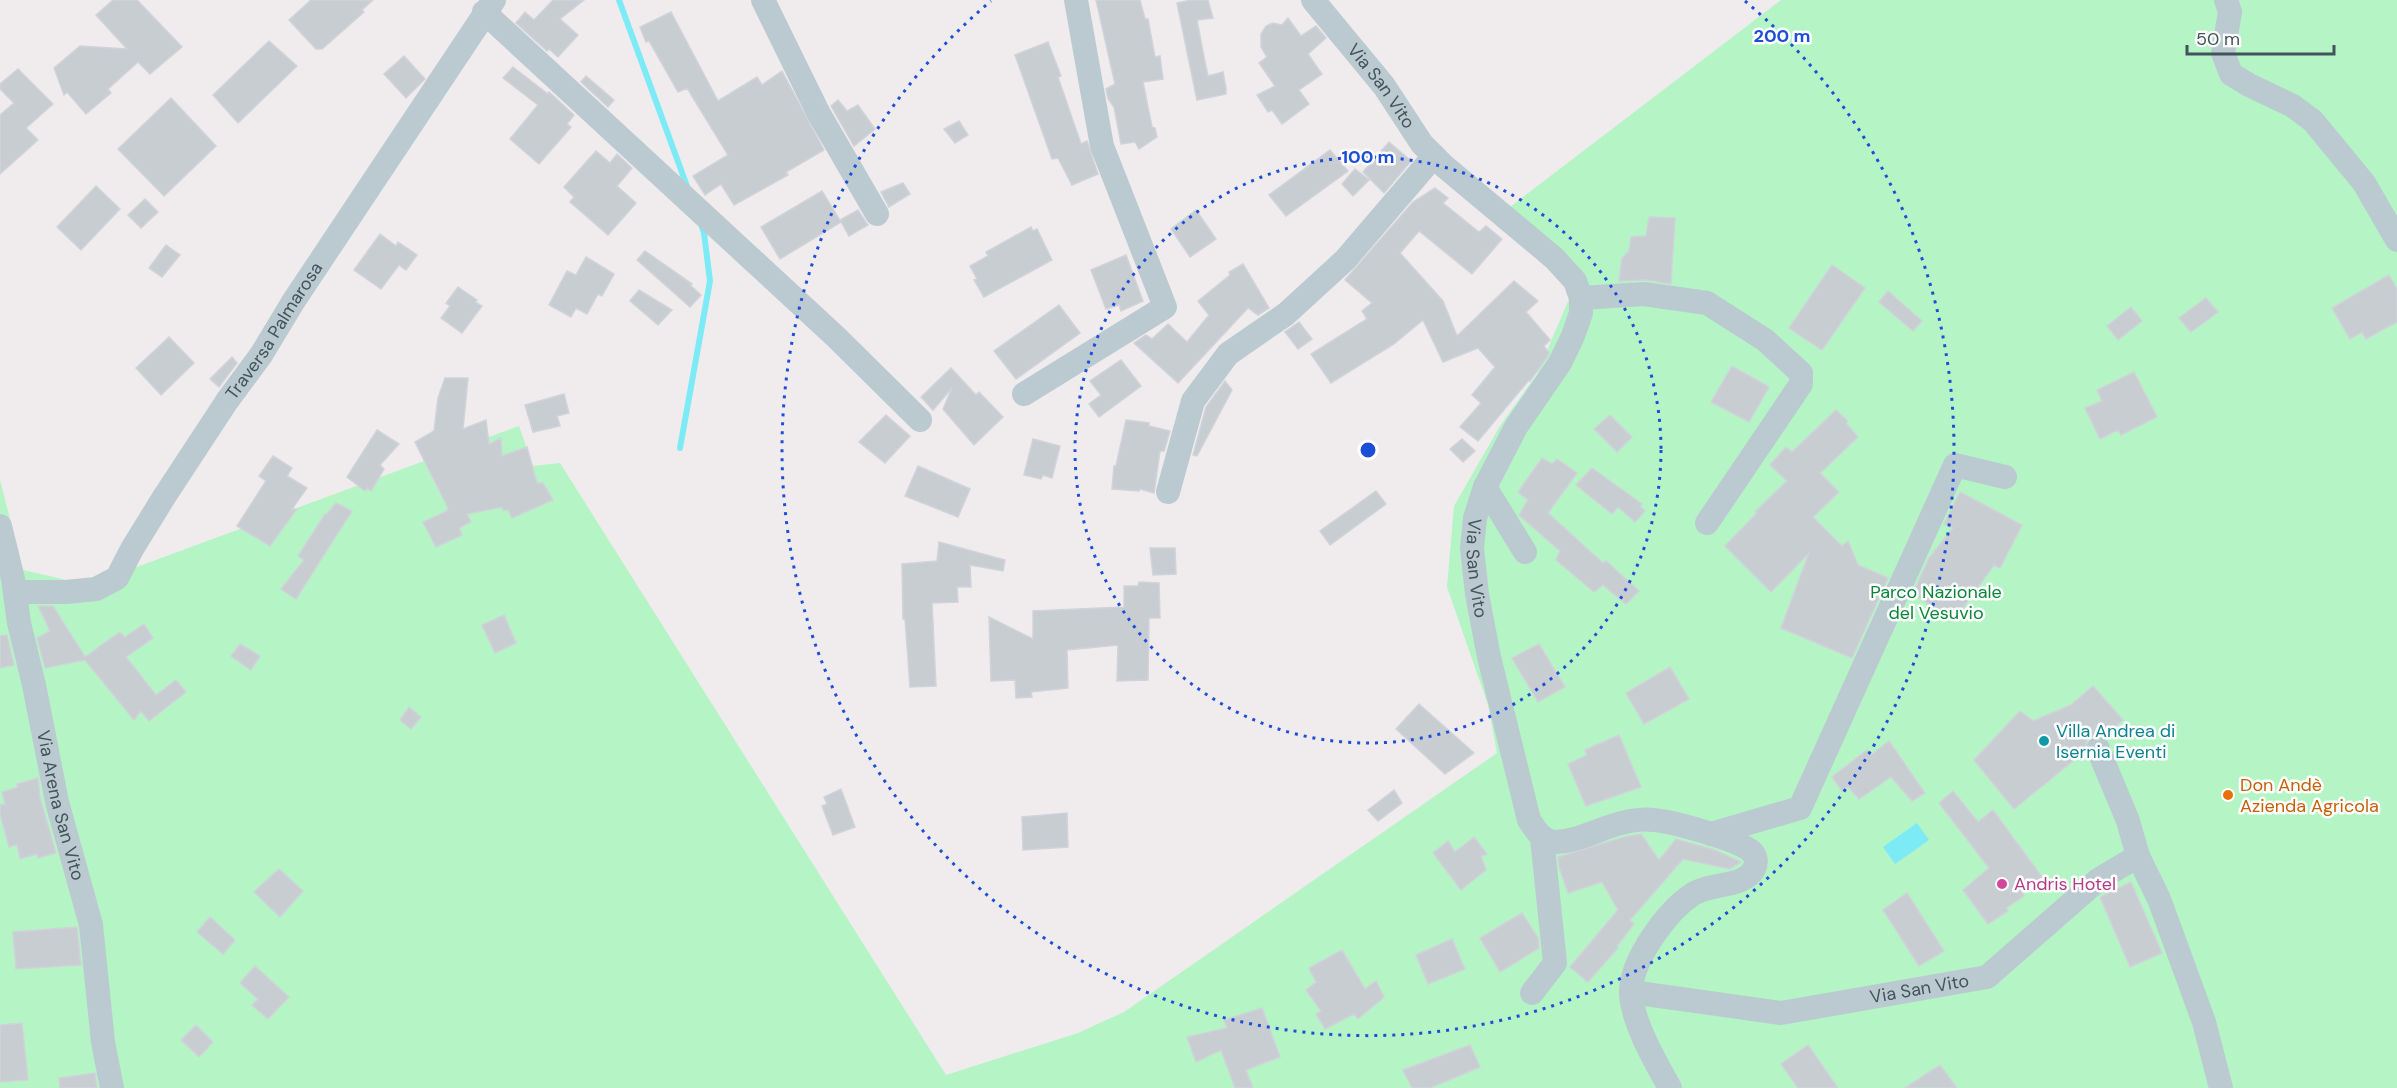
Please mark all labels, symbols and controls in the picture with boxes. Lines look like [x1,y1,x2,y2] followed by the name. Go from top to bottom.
[2187,18,2334,56] scale bar
[1754,24,1810,48] text: 200 m
[2196,27,2240,51] text: 50 m
[1342,39,1421,133] street label: Via San Vito
[1341,145,1395,169] text: 100 m
[220,257,328,405] street label: Traversa Palmarosa
[1358,440,1378,460] centre of rings
[1460,517,1493,620] street label: Via San Vito
[1870,580,2002,625] park label: Parco Nazionale del Vesuvio
[2056,719,2175,764] place label: Villa Andrea di Isernia Eventi
[31,728,90,883] street label: Via Arena San Vito
[2037,734,2051,748] marker: Villa Andrea di Isernia Eventi
[2240,773,2379,818] place label: Don Andè Azienda Agricola
[2221,788,2235,802] marker: Don Andè Azienda Agricola
[2014,872,2116,896] place label: Andris Hotel
[1995,877,2009,891] marker: Andris Hotel
[1868,968,1971,1009] street label: Via San Vito

